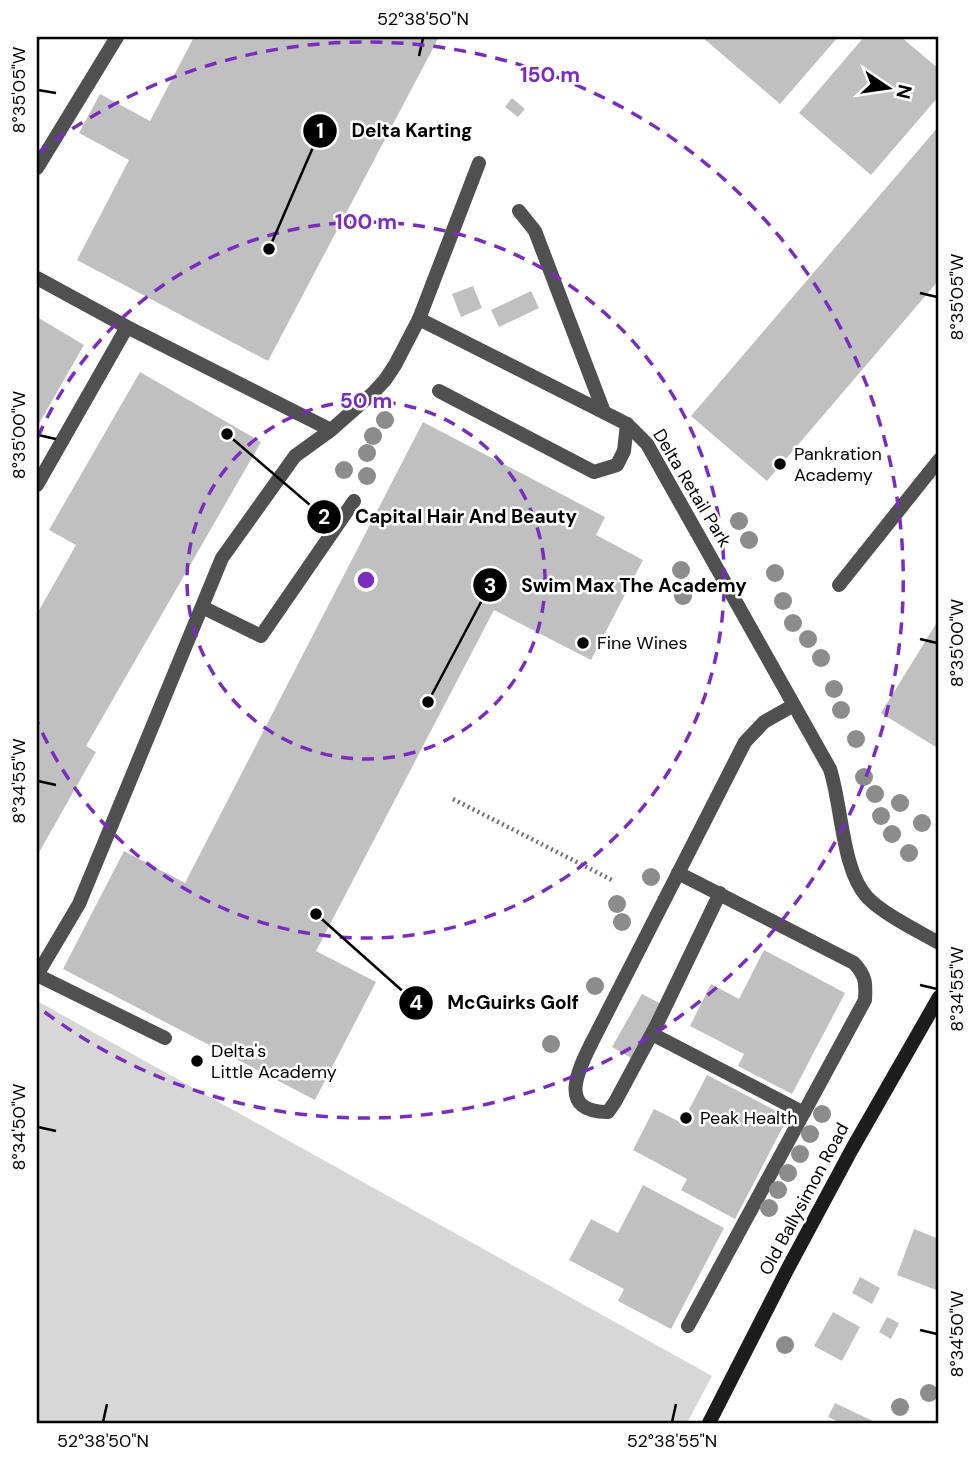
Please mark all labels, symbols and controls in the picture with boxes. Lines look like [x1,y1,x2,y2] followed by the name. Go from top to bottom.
[377,7,469,31] text: 52°38'50"N
[7,47,31,133] text: 8°35'05"W
[853,52,923,122] north arrow
[520,61,580,89] text: 150 m
[890,82,918,101] text: N
[302,111,486,151] callout: Delta Karting
[316,117,324,145] text: 1
[352,118,472,143] text: Delta Karting
[335,208,397,236] text: 100 m
[945,254,969,340] text: 8°35'05"W
[340,387,392,415] text: 50 m
[7,391,31,479] text: 8°35'00"W
[647,424,737,552] street label: Delta Retail Park
[794,442,882,487] place label: Pankration Academy
[772,456,788,472] marker: Pankration Academy
[306,497,591,537] callout: Capital Hair And Beauty
[318,503,330,531] text: 2
[355,504,578,529] text: Capital Hair And Beauty
[473,565,761,605] callout: Swim Max The Academy
[354,568,378,592] centre of rings
[484,572,496,600] text: 3
[521,573,747,598] text: Swim Max The Academy
[945,599,969,687] text: 8°35'00"W
[597,631,688,655] place label: Fine Wines
[575,635,591,651] marker: Fine Wines
[7,738,31,824] text: 8°34'55"W
[945,946,969,1032] text: 8°34'55"W
[398,983,593,1023] callout: McGuirks Golf
[409,989,423,1017] text: 4
[447,990,579,1015] text: McGuirks Golf
[211,1039,337,1084] place label: Delta's Little Academy
[189,1053,205,1069] marker: Delta's Little Academy
[7,1084,31,1170] text: 8°34'50"W
[700,1106,798,1130] place label: Peak Health
[678,1110,694,1126] marker: Peak Health
[754,1119,854,1279] street label: Old Ballysimon Road
[945,1291,969,1377] text: 8°34'50"W
[57,1429,149,1453] text: 52°38'50"N
[627,1429,717,1453] text: 52°38'55"N

